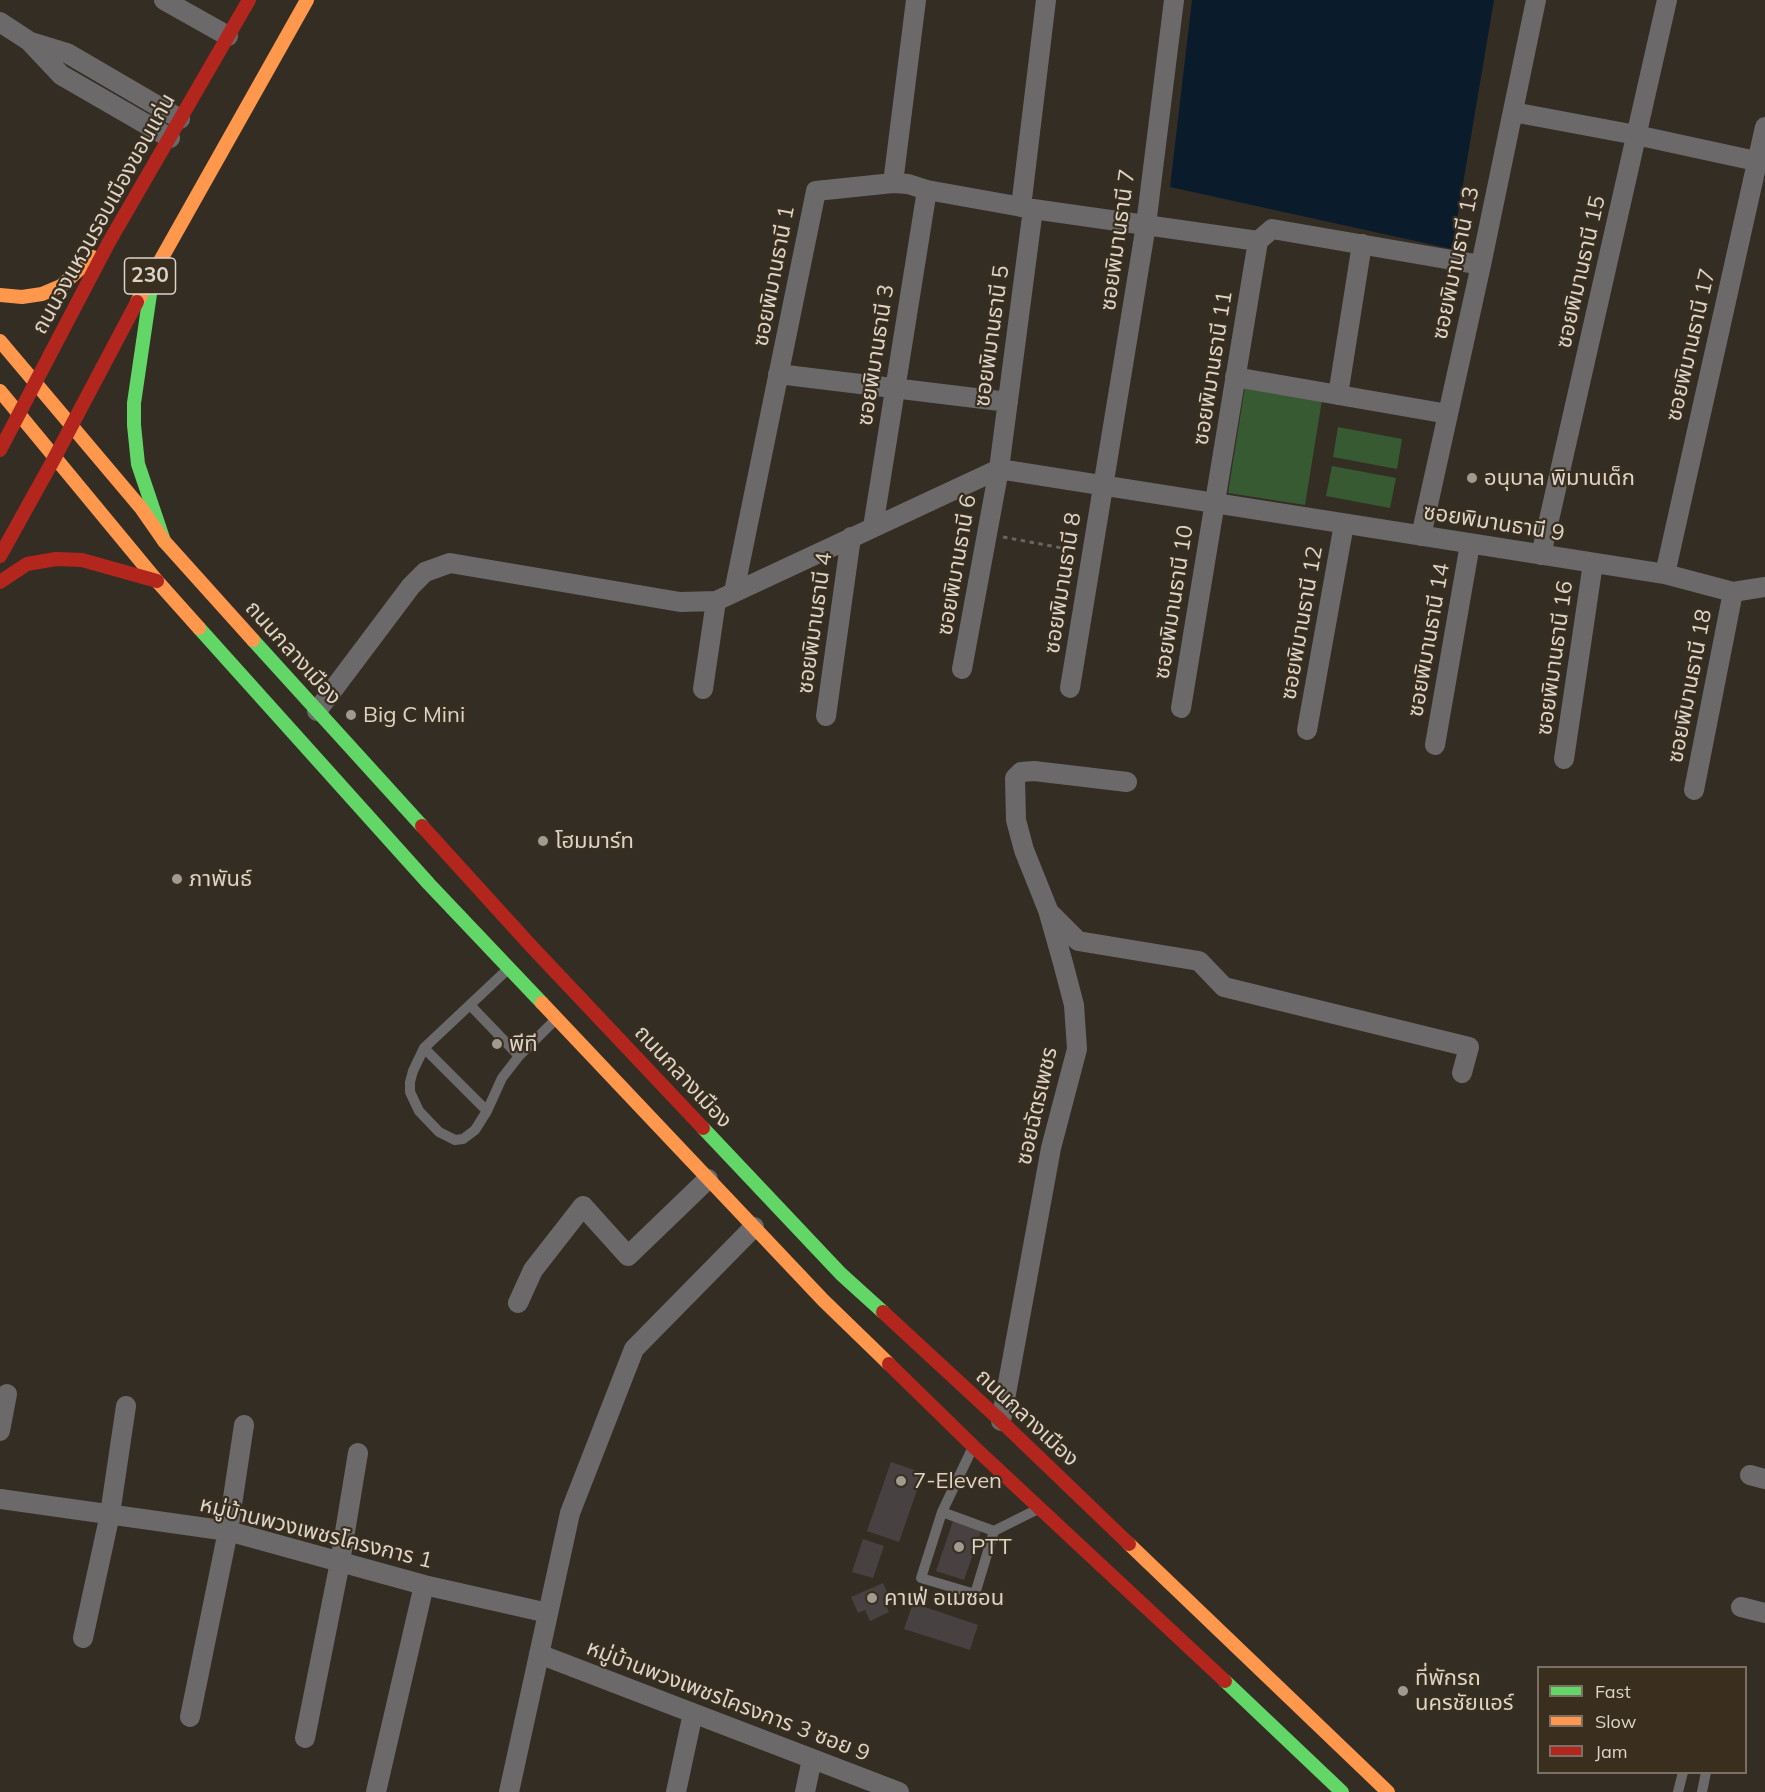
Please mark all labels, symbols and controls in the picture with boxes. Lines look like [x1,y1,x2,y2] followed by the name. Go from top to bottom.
[27,89,181,339] street label: ถนนวงแหวนรอบเมืองขอนแก่น
[1095,168,1141,312] street label: ซอยพิมานธานี 7
[1427,184,1485,342] street label: ซอยพิมานธานี 13
[1551,193,1611,351] street label: ซอยพิมานธานี 15
[747,204,801,348] street label: ซอยพิมานธานี 1
[124,258,176,294] road number: 230
[969,264,1015,408] street label: ซอยพิมานธานี 5
[1661,266,1721,424] street label: ซอยพิมานธานี 17
[852,283,900,427] street label: ซอยพิมานธานี 3
[1188,289,1238,447] street label: ซอยพิมานธานี 11
[1484,465,1635,491] place label: อนุบาล พิมานเด็ก
[1465,471,1479,485] marker: อนุบาล พิมานเด็ก
[932,493,982,637] street label: ซอยพิมานธานี 6
[1422,499,1566,547] street label: ซอยพิมานธานี 9
[1039,511,1087,655] street label: ซอยพิมานธานี 8
[1149,523,1199,681] street label: ซอยพิมานธานี 10
[1275,544,1329,702] street label: ซอยพิมานธานี 12
[792,551,838,695] street label: ซอยพิมานธานี 4
[1402,561,1456,719] street label: ซอยพิมานธานี 14
[1531,579,1579,737] street label: ซอยพิมานธานี 16
[239,595,347,711] street label: ถนนกลางเมือง
[1662,607,1718,765] street label: ซอยพิมานธานี 18
[363,702,465,728] place label: Big C Mini
[344,708,358,722] marker: Big C Mini
[555,828,634,854] place label: โฮมมาร์ท
[536,834,550,848] marker: โฮมมาร์ท
[189,866,252,892] place label: ภาพันธ์
[170,872,184,886] marker: ภาพันธ์
[629,1020,737,1134] street label: ถนนกลางเมือง
[509,1031,538,1057] place label: พีที
[490,1037,504,1051] marker: พีที
[1011,1044,1063,1168] street label: ซอยฉัตรเพชร
[970,1364,1084,1472] street label: ถนนกลางเมือง
[913,1468,1002,1494] place label: 7-Eleven
[894,1474,908,1488] marker: 7-Eleven
[197,1491,435,1575] street label: หมู่บ้านพวงเพชรโครงการ 1
[971,1534,1012,1560] place label: PTT
[952,1540,966,1554] marker: PTT
[884,1585,1004,1611] place label: คาเฟ่ อเมซอน
[865,1591,879,1605] marker: คาเฟ่ อเมซอน
[583,1635,873,1767] street label: หมู่บ้านพวงเพชรโครงการ 3 ซอย 9
[1415,1665,1514,1717] place label: ที่พักรถ นครชัยแอร์
[1537,1666,1747,1774] legend
[1595,1680,1631,1703] text: Fast
[1396,1684,1410,1698] marker: ที่พักรถ นครชัยแอร์
[1595,1710,1636,1733] text: Slow
[1595,1740,1628,1763] text: Jam

